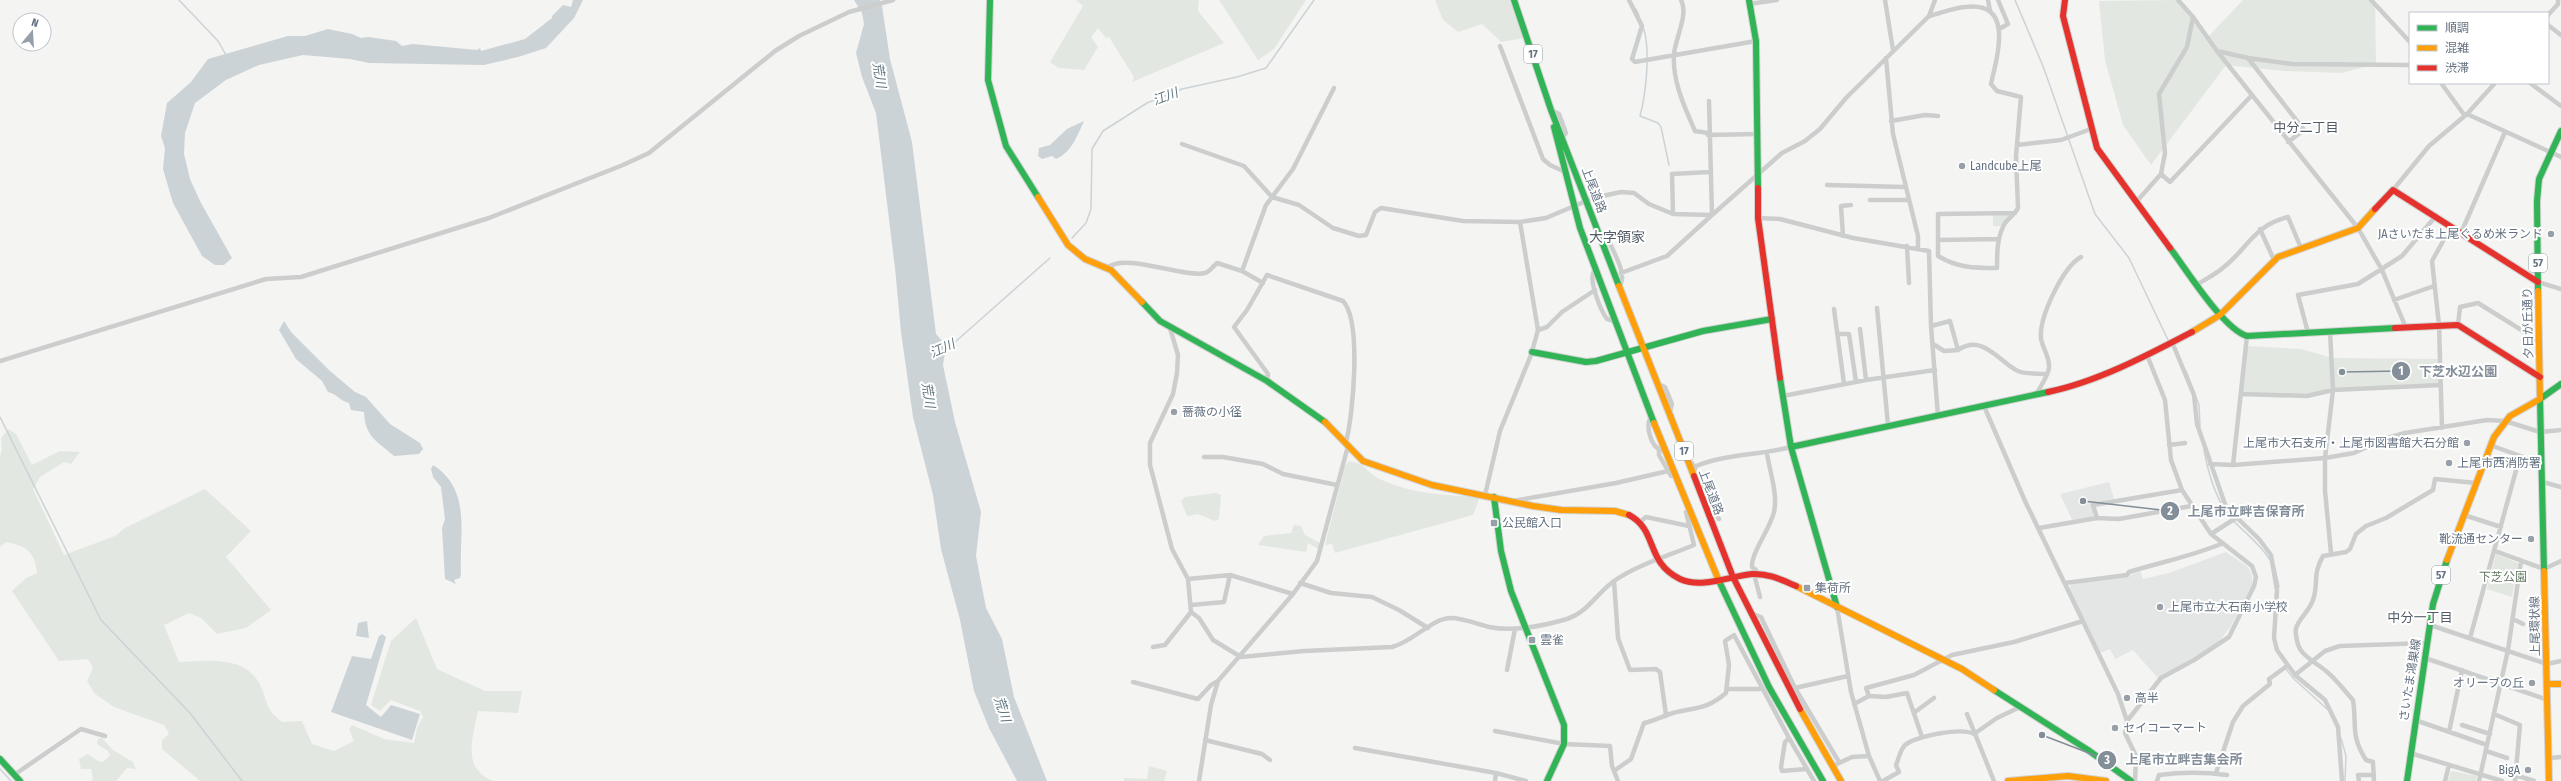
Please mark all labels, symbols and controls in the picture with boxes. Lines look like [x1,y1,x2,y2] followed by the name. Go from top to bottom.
[12,12,52,52] north arrow
[2409,12,2549,84] legend
[30,16,40,30] text: N
[2445,21,2469,35] text: 順調
[2445,41,2469,55] text: 混雑
[1524,45,1542,63] road number: 17
[870,61,889,91] water label: 荒川
[2445,61,2469,75] text: 渋滞
[1150,84,1182,108] water label: 江川
[2273,120,2339,135] district label: 中分二丁目
[1970,159,2042,173] place label: Landcube上尾
[1957,161,1967,171] marker: Landcube上尾
[1579,165,1609,215] street label: 上尾道路
[2378,227,2543,241] place label: JAさいたま上尾ぐるめ米ランド
[1589,229,1645,246] district label: 大字領家
[2546,229,2556,239] marker: JAさいたま上尾ぐるめ米ランド
[2529,254,2547,272] road number: 57
[2520,287,2536,359] street label: 夕日が丘通り
[927,336,959,361] water label: 江川
[2391,359,2505,384] callout: 下芝水辺公園
[2398,364,2404,378] text: 1
[2419,364,2497,379] text: 下芝水辺公園
[919,381,938,411] water label: 荒川
[1182,405,1242,419] place label: 薔薇の小径
[1169,407,1179,417] marker: 薔薇の小径
[2243,436,2459,450] place label: 上尾市大石支所・上尾市図書館大石分館
[2462,438,2472,448] marker: 上尾市大石支所・上尾市図書館大石分館
[1675,442,1693,460] road number: 17
[2457,456,2541,470] place label: 上尾市西消防署
[2444,458,2454,468] marker: 上尾市西消防署
[1696,467,1726,517] street label: 上尾道路
[2160,499,2313,524] callout: 上尾市立畔吉保育所
[2166,504,2173,518] text: 2
[2187,504,2305,519] text: 上尾市立畔吉保育所
[1502,516,1562,530] place label: 公民館入口
[1489,518,1499,528] marker: 公民館入口
[2439,532,2523,546] place label: 靴流通センター
[2526,534,2536,544] marker: 靴流通センター
[2432,566,2450,584] road number: 57
[2479,570,2527,584] park label: 下芝公園
[1815,581,1851,595] place label: 集荷所
[1802,583,1812,593] marker: 集荷所
[2527,596,2543,656] street label: 上尾環状線
[2168,600,2288,614] place label: 上尾市立大石南小学校
[2155,602,2165,612] marker: 上尾市立大石南小学校
[2387,610,2453,625] district label: 中分一丁目
[1540,633,1564,647] place label: 雲雀
[1527,635,1537,645] marker: 雲雀
[2397,638,2423,722] street label: さいたま鴻巣線
[2453,676,2524,690] place label: オリーブの丘
[2527,678,2537,688] marker: オリーブの丘
[2135,691,2159,705] place label: 高半
[2122,693,2132,703] marker: 高半
[991,694,1014,726] water label: 荒川
[2123,721,2207,735] place label: セイコーマート
[2110,723,2120,733] marker: セイコーマート
[2097,747,2250,772] callout: 上尾市立畔吉集会所
[2125,752,2243,767] text: 上尾市立畔吉集会所
[2103,753,2110,767] text: 3
[2498,763,2521,777] place label: BigA
[2523,765,2533,775] marker: BigA

